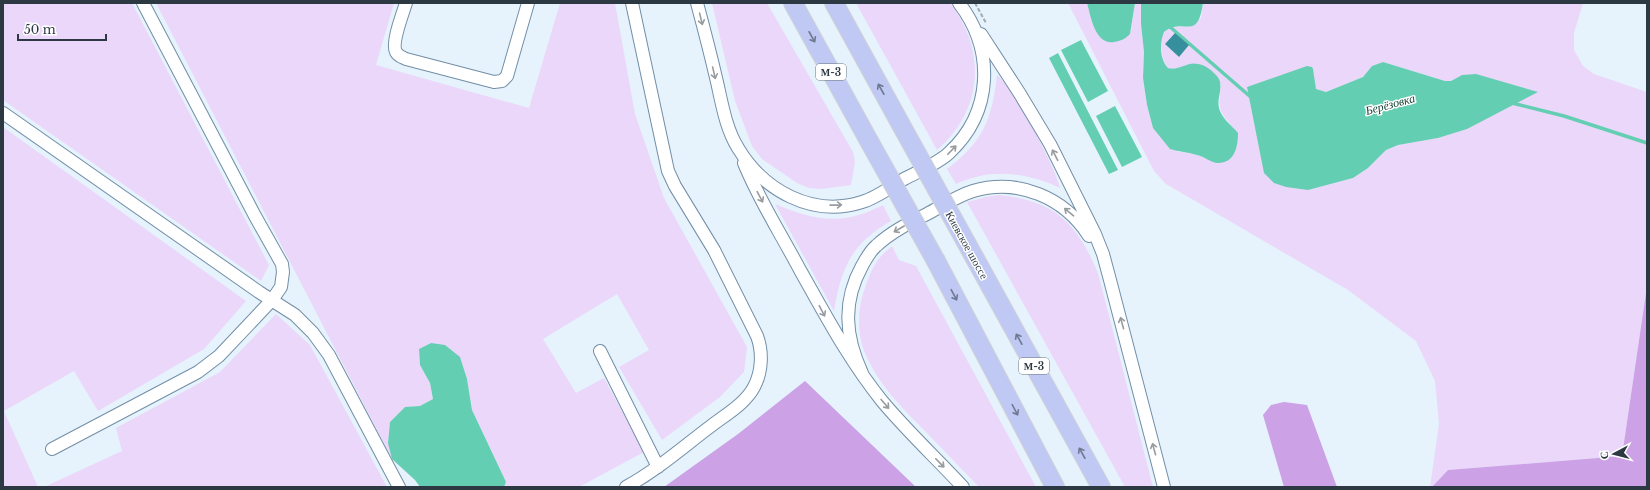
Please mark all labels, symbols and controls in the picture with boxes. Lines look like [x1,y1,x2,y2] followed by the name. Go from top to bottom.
[698,12,706,25] one-way arrow
[18,16,106,42] scale bar
[24,22,56,37] text: 50 m
[809,31,816,43] one-way arrow
[816,64,846,80] road number: М-3
[711,66,719,79] one-way arrow
[877,83,884,95] one-way arrow
[1363,90,1416,118] water label: Берёзовка
[947,145,957,155] one-way arrow
[1051,149,1058,161] one-way arrow
[756,191,764,203] one-way arrow
[829,201,842,209] one-way arrow
[1063,207,1074,216] one-way arrow
[943,209,992,282] street label: Киевское шоссе
[893,226,905,234] one-way arrow
[951,289,958,301] one-way arrow
[819,304,827,316] one-way arrow
[1118,317,1125,330] one-way arrow
[1015,333,1023,345] one-way arrow
[1019,358,1049,374] road number: М-3
[881,399,890,410] one-way arrow
[1011,404,1019,416] one-way arrow
[1594,434,1634,474] north arrow
[1150,443,1158,456] one-way arrow
[1078,447,1085,459] one-way arrow
[1597,450,1612,460] text: С
[936,458,945,468] one-way arrow

